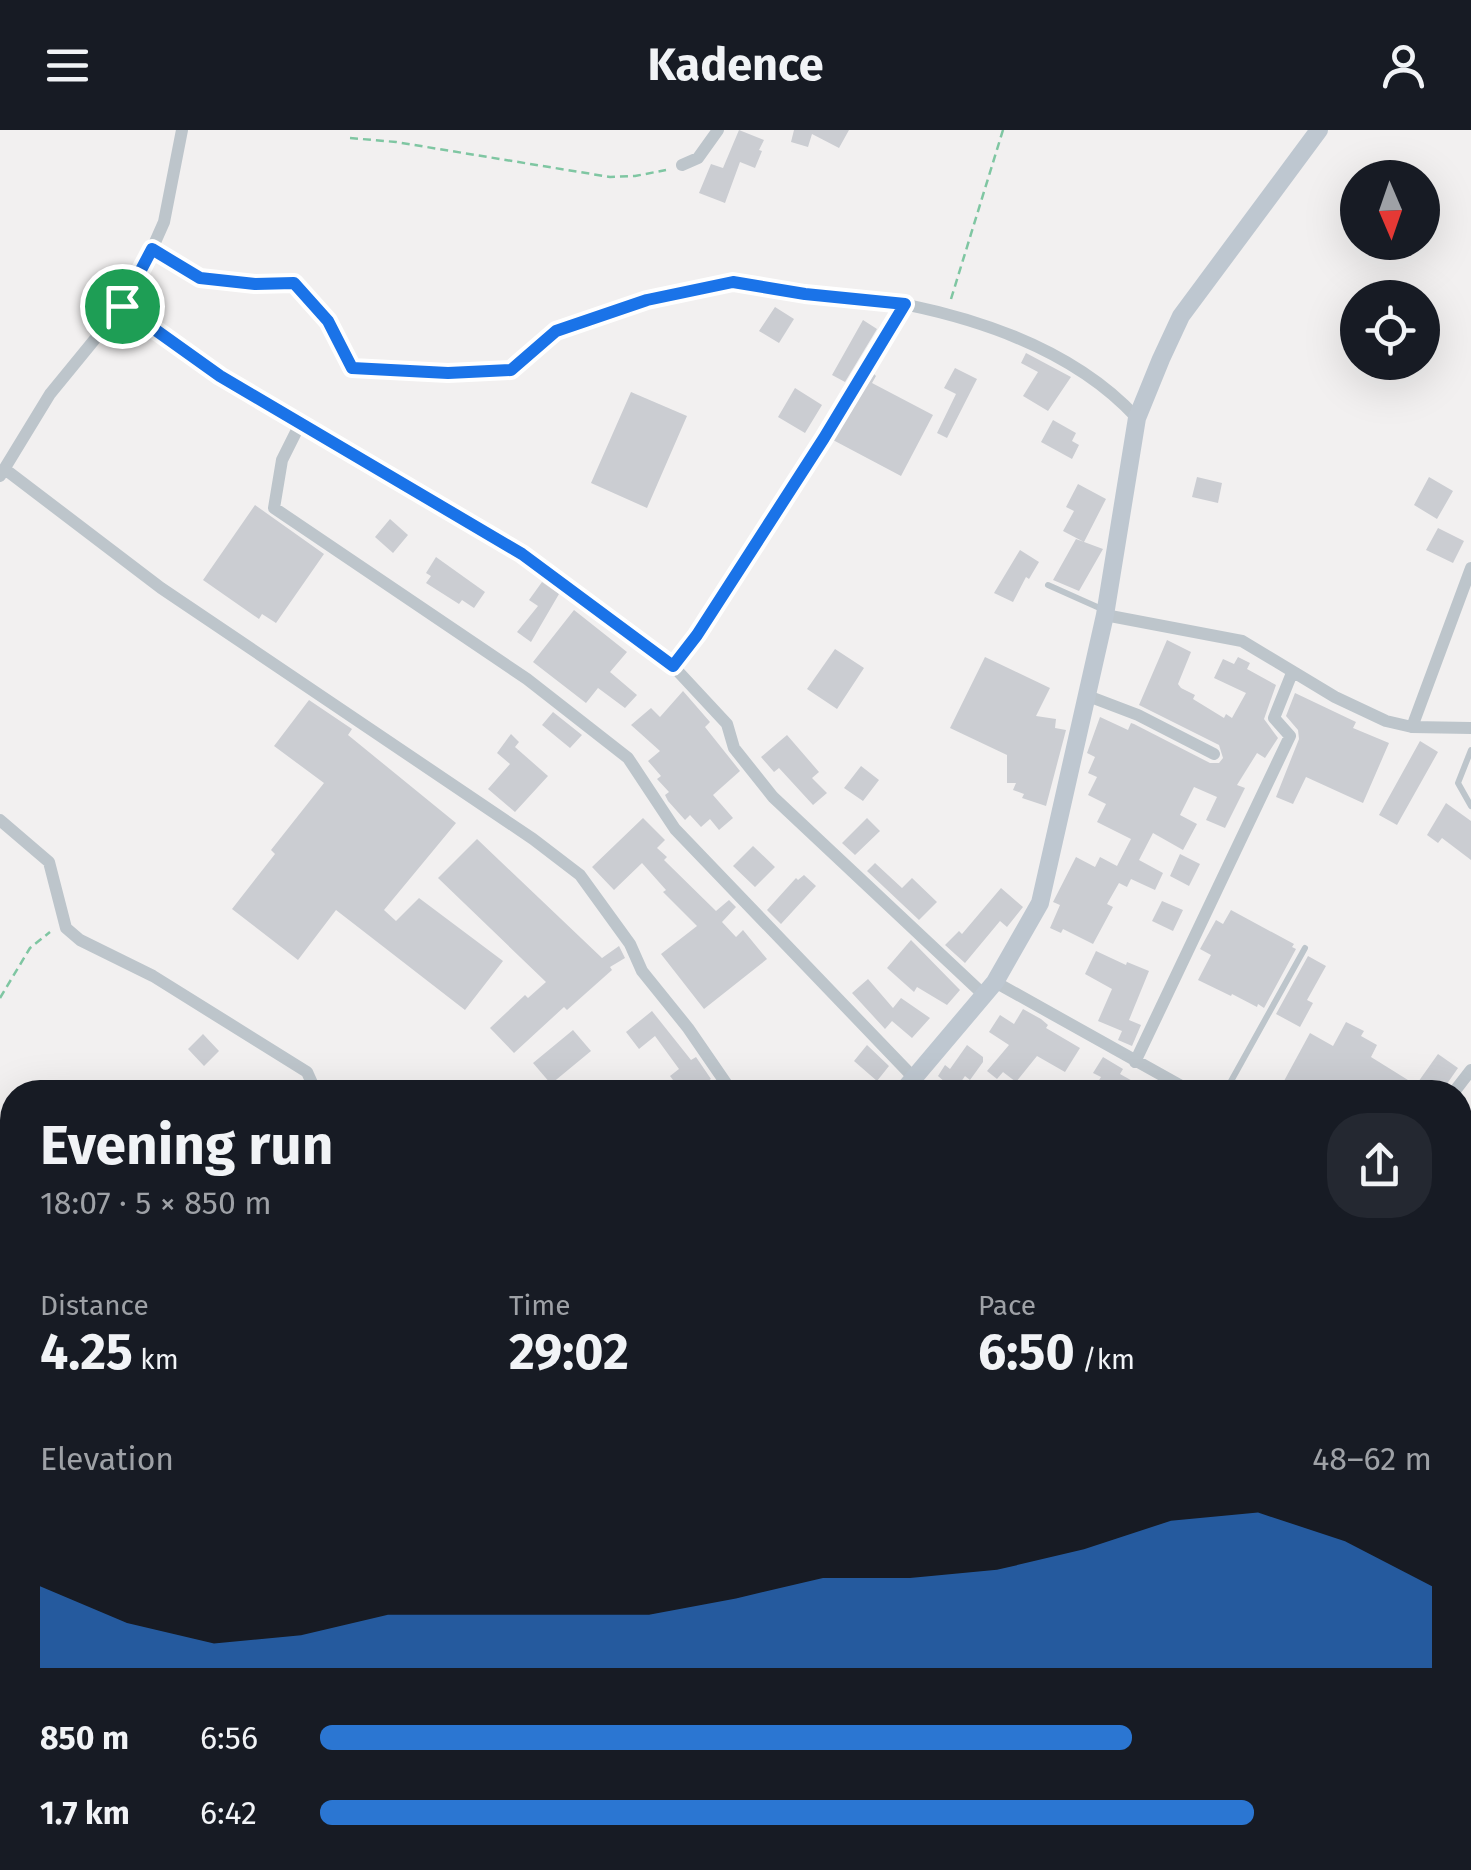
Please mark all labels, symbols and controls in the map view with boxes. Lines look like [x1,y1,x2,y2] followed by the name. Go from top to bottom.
[40,38,95,93] icon: menu
[647,38,824,92] text: Kadence
[1376,38,1431,93] icon: person
[1340,160,1440,260] north arrow
[1340,160,1440,380] map controls
[80,264,165,349] pin
[95,279,150,334] icon: arrive
[1340,280,1440,380] button: locate
[40,1113,334,1179] text: Evening run
[1327,1113,1432,1218] button: share
[40,1184,272,1222] text: 18:07 · 5 × 850 m
[40,1289,149,1322] text: Distance
[509,1289,571,1322] text: Time
[978,1289,1036,1322] text: Pace
[40,1322,133,1382] text: 4.25
[509,1322,629,1382] text: 29:02
[978,1322,1075,1382] text: 6:50
[133,1343,179,1376] text: km
[1075,1343,1135,1376] text: /km
[40,1440,174,1478] text: Elevation
[1312,1440,1432,1478] text: 48–62 m
[40,1719,129,1757] text: 850 m
[200,1719,258,1757] text: 6:56
[40,1794,130,1832] text: 1.7 km
[200,1794,257,1832] text: 6:42

